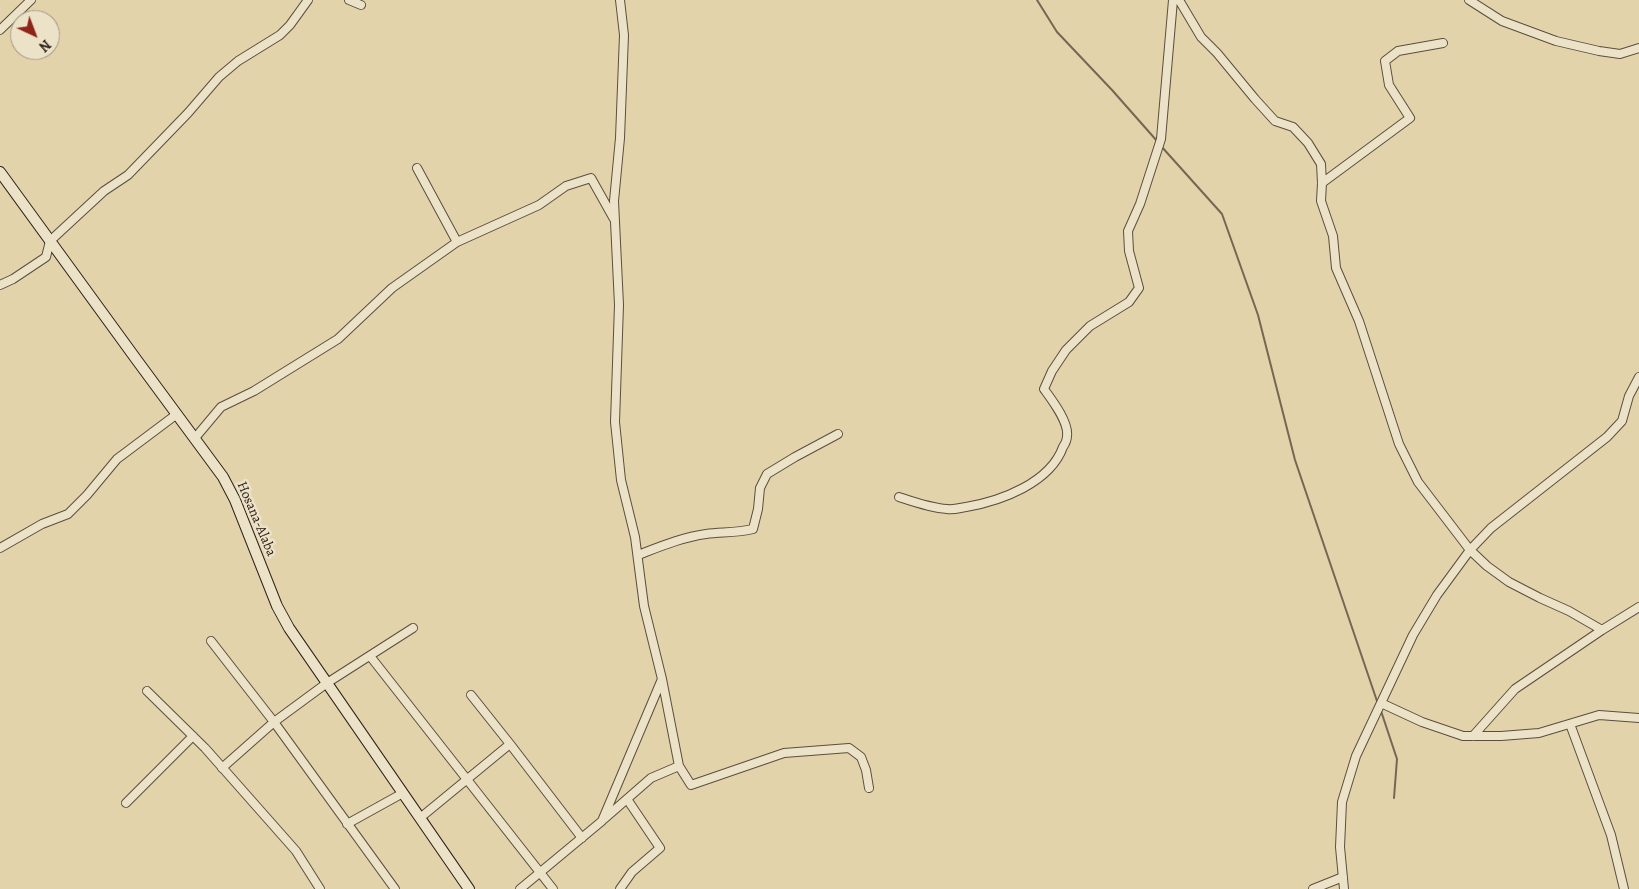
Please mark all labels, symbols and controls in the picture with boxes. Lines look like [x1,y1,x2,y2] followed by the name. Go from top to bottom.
[10,10,60,60] north arrow
[35,35,55,56] text: N
[233,479,279,559] street label: Hosana-Alaba

